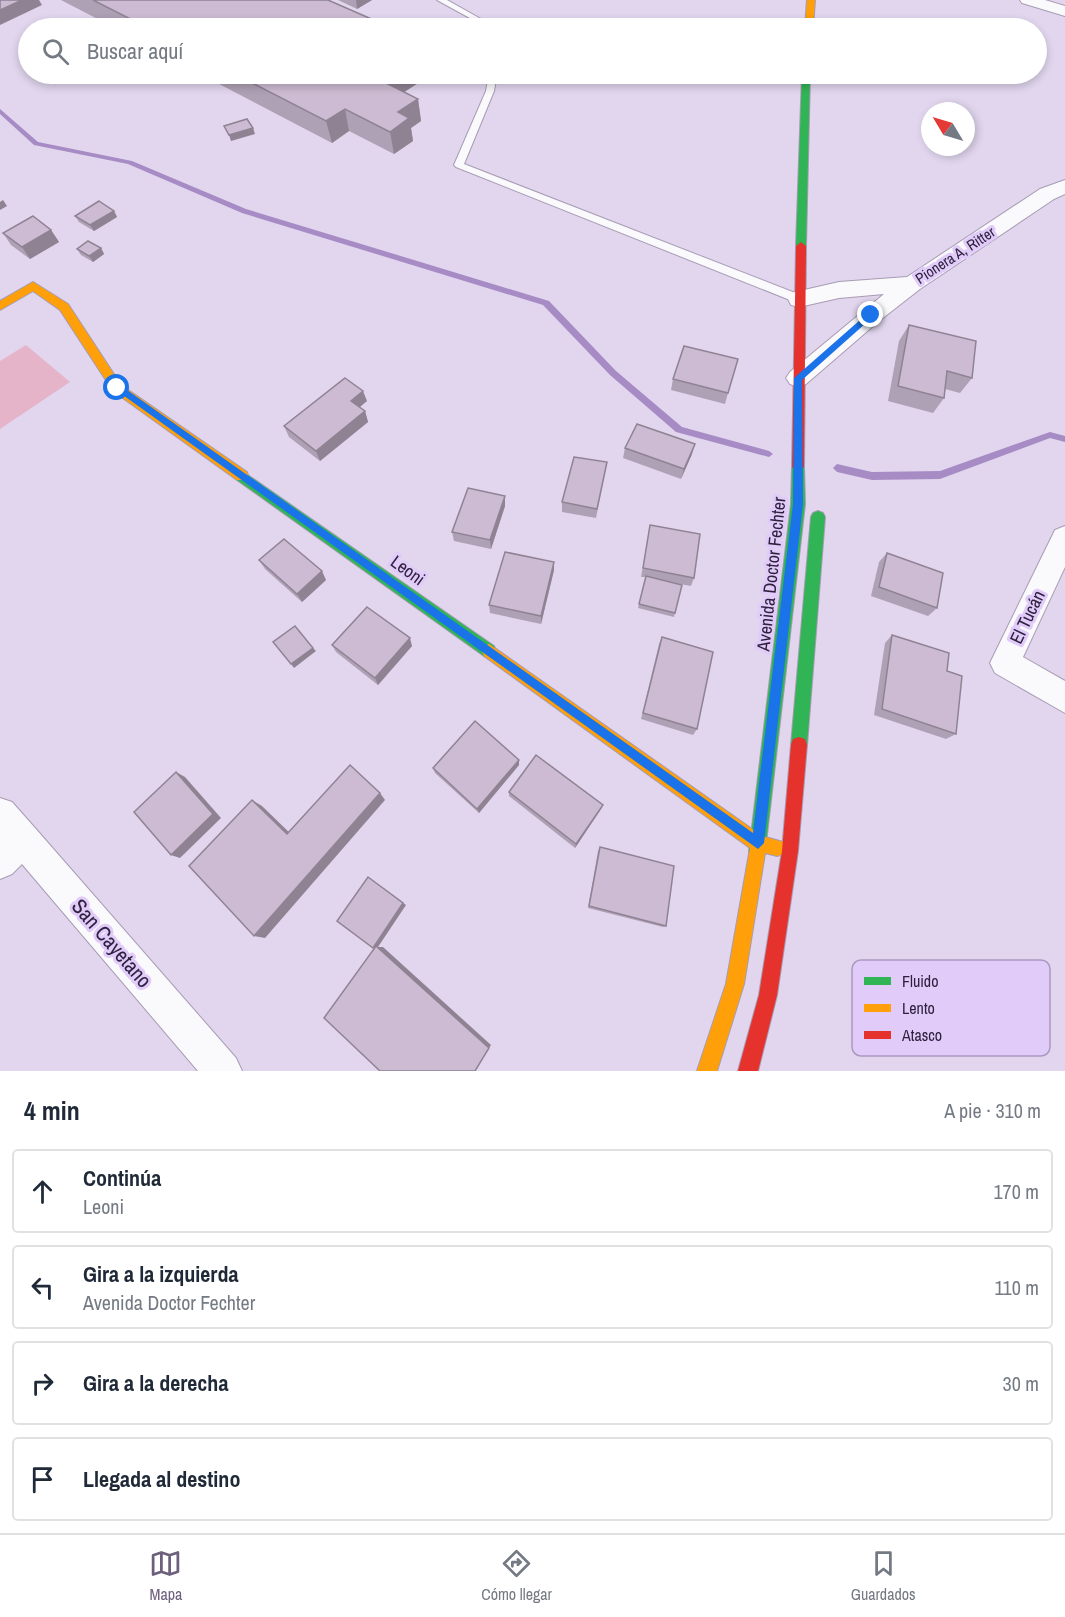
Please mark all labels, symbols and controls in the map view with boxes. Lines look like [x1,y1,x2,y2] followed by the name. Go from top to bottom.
[18,18,1047,84] search box
[39,35,72,68] icon: search
[87,36,183,66] text: Buscar aquí
[921,102,975,156] north arrow
[911,221,999,289] street label: Pionera A, Ritter
[857,301,883,327] route end
[103,374,129,400] route start
[750,496,792,653] street label: Avenida Doctor Fechter
[386,549,430,591] street label: Leoni
[1003,586,1051,648] street label: El Tucán
[65,892,159,994] street label: San Cayetano
[852,960,1050,1056] legend
[902,970,938,992] text: Fluido
[902,997,935,1019] text: Lento
[901,1024,942,1046] text: Atasco
[24,1093,80,1128] text: 4 min
[944,1097,1041,1124] text: A pie · 310 m
[83,1163,161,1193] text: Continúa
[26,1175,59,1208] icon: ahead
[993,1178,1039,1205] text: 170 m
[83,1193,124,1220] text: Leoni
[83,1259,238,1289] text: Gira a la izquierda
[26,1271,59,1304] icon: left
[995,1274,1039,1301] text: 110 m
[83,1289,255,1316] text: Avenida Doctor Fechter
[26,1367,59,1400] icon: right
[83,1368,228,1398] text: Gira a la derecha
[1003,1370,1039,1397] text: 30 m
[26,1463,59,1496] icon: arrive
[83,1464,240,1494] text: Llegada al destino
[149,1547,182,1605] tab: Mapa
[481,1547,552,1605] tab: Cómo llegar
[851,1547,916,1605] tab: Guardados

